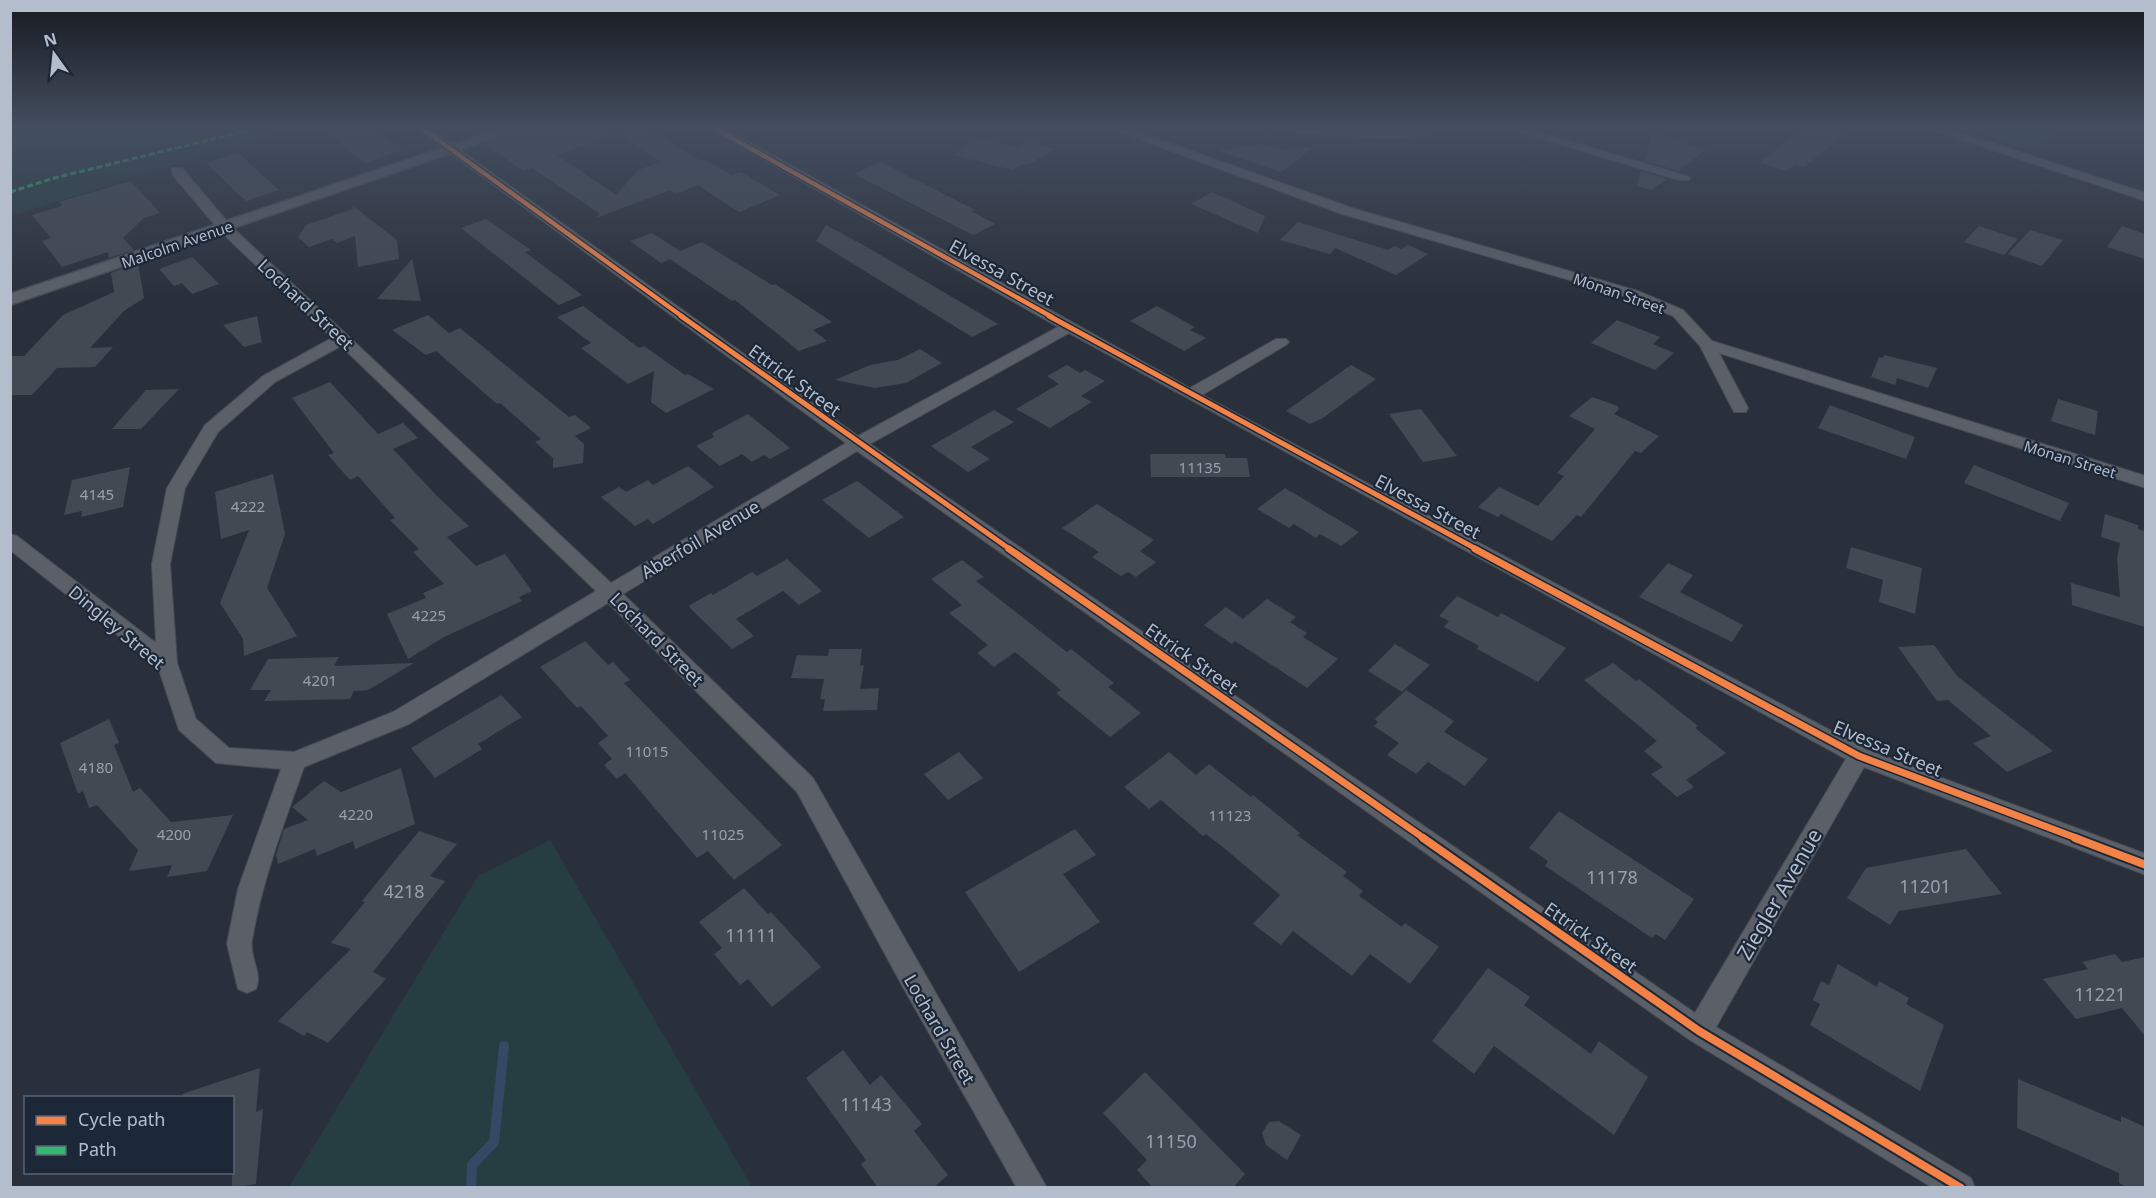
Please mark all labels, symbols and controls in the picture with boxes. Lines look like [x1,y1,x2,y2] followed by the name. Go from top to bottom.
[24,24,84,84] north arrow
[41,27,59,52] text: N
[119,216,235,272] street label: Malcolm Avenue
[945,233,1059,311] street label: Elvessa Street
[253,253,360,355] street label: Lochard Street
[1571,268,1668,318] street label: Monan Street
[744,338,846,422] street label: Ettrick Street
[2021,435,2119,483] street label: Monan Street
[1179,457,1221,477] house number: 11135
[1371,468,1485,544] street label: Elvessa Street
[80,484,114,504] house number: 4145
[636,494,764,584] street label: Aberfoil Avenue
[231,496,265,516] house number: 4222
[64,580,170,675] street label: Dingley Street
[605,587,709,691] street label: Lochard Street
[412,605,446,625] house number: 4225
[1141,617,1244,699] street label: Ettrick Street
[303,670,337,690] house number: 4201
[1830,714,1947,782] street label: Elvessa Street
[626,741,668,761] house number: 11015
[79,757,113,777] house number: 4180
[339,804,373,824] house number: 4220
[1209,805,1251,825] house number: 11123
[1730,823,1828,965] street label: Ziegler Avenue
[157,824,191,844] house number: 4200
[702,824,744,844] house number: 11025
[1586,865,1638,889] house number: 11178
[1899,874,1951,898] house number: 11201
[383,879,425,903] house number: 4218
[1540,896,1643,978] street label: Ettrick Street
[725,923,777,947] house number: 11111
[899,970,981,1089] street label: Lochard Street
[2074,982,2126,1006] house number: 11221
[840,1092,892,1116] house number: 11143
[24,1096,234,1174] legend
[78,1107,165,1131] text: Cycle path
[1145,1129,1197,1153] house number: 11150
[78,1137,117,1161] text: Path

